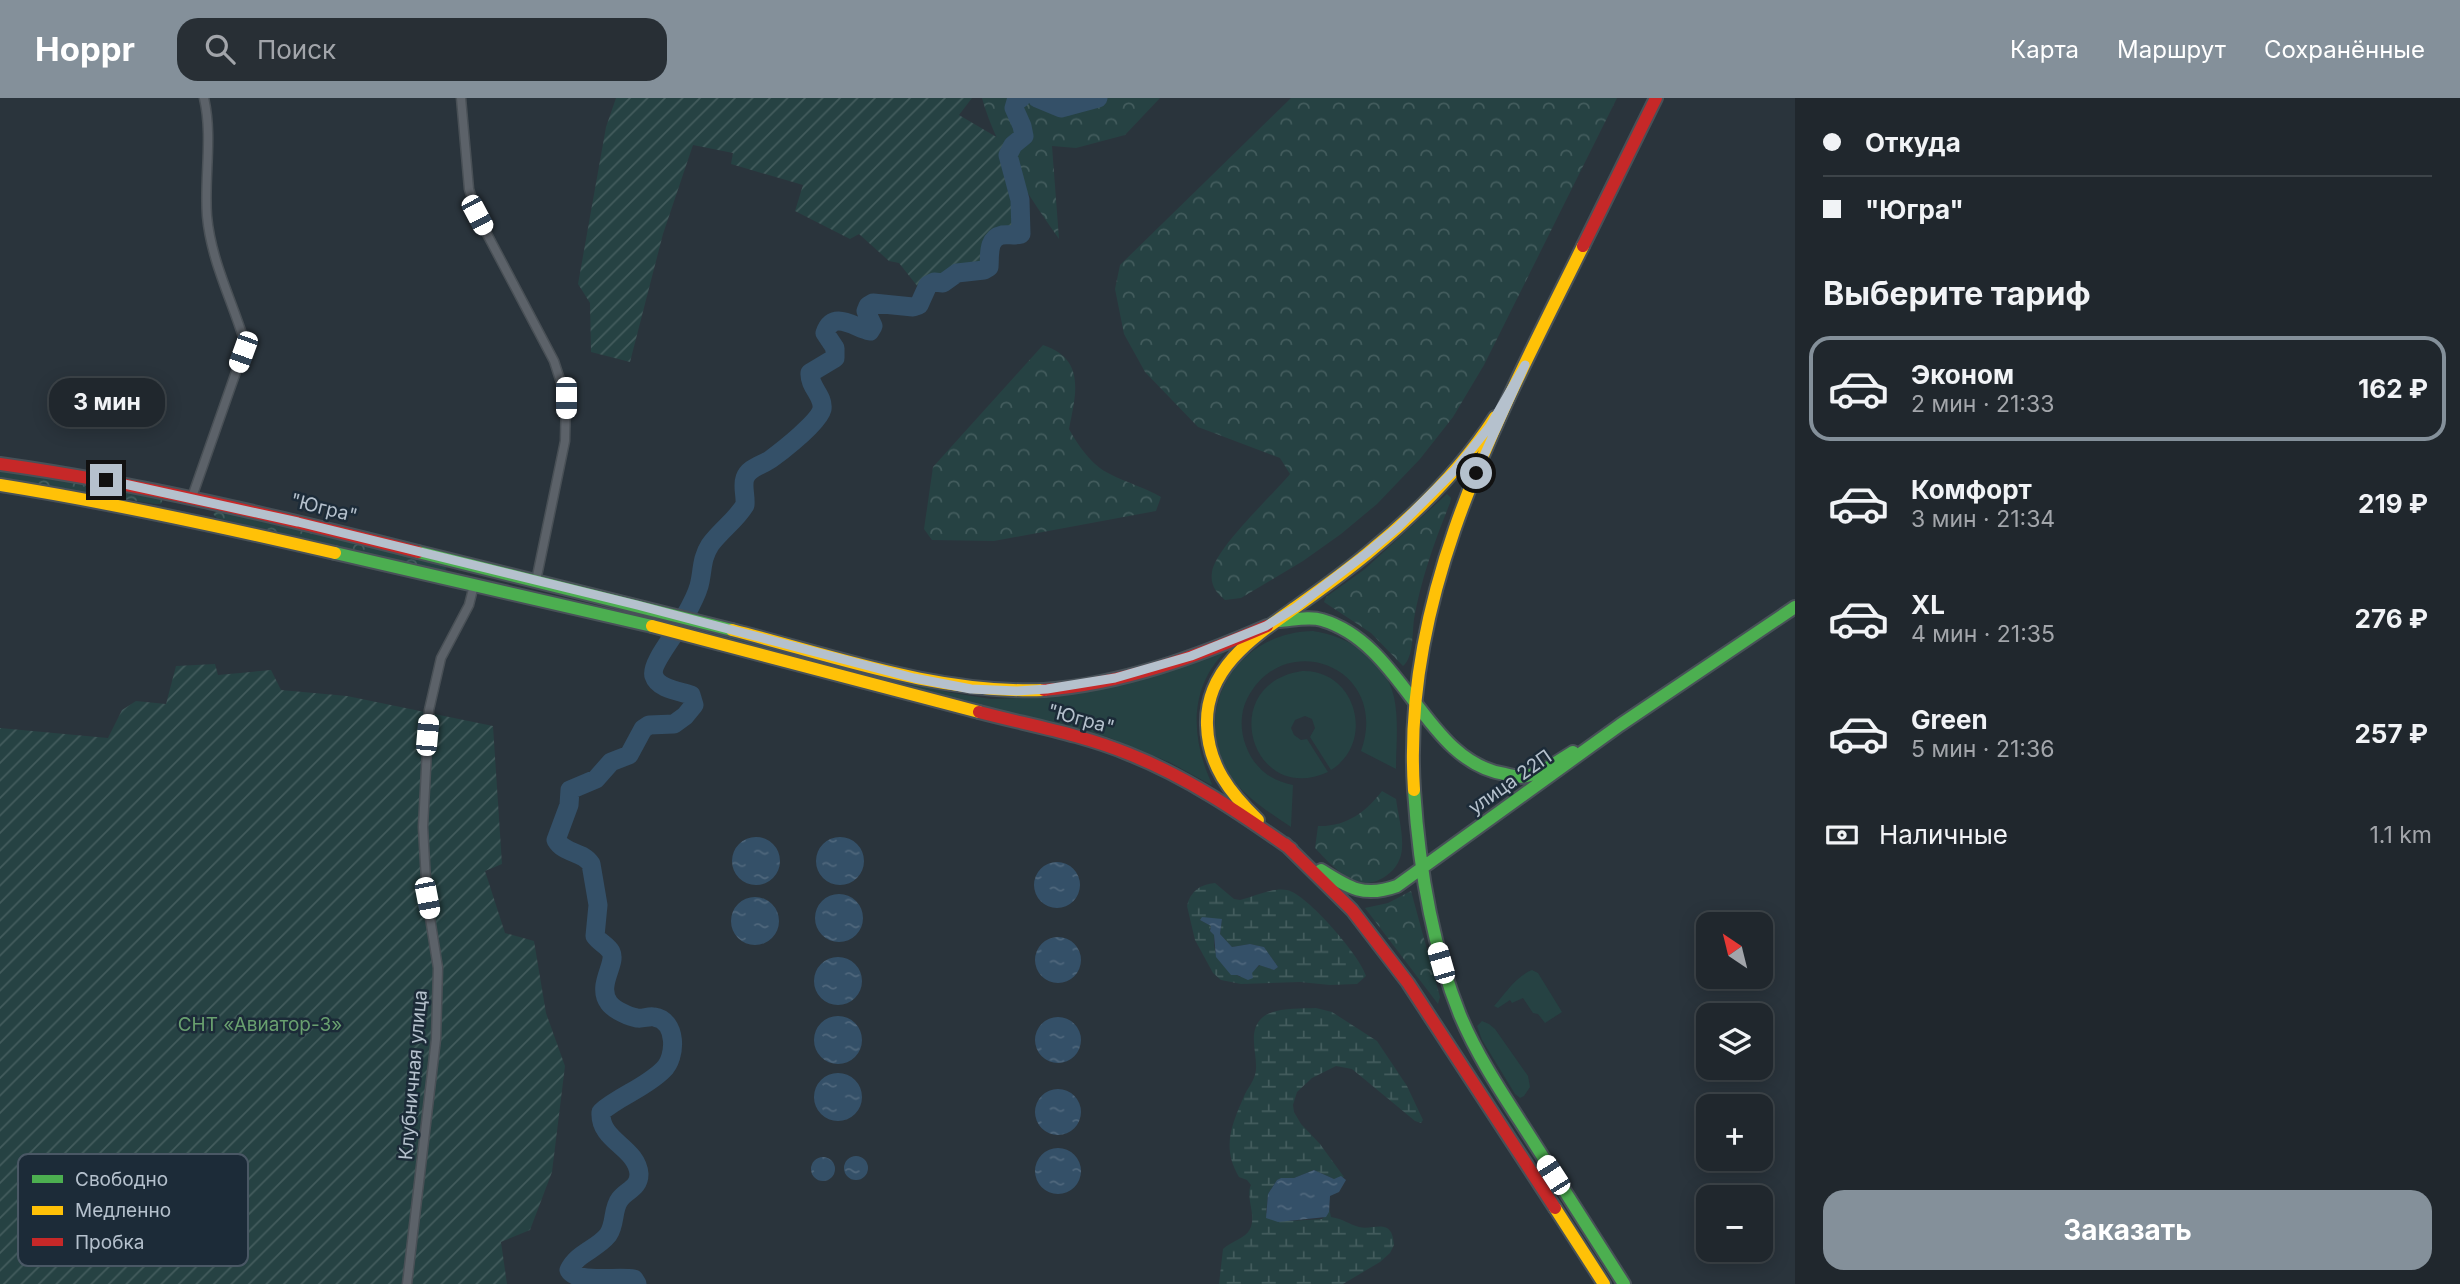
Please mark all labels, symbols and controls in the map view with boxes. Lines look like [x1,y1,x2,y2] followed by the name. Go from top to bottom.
[177,18,667,81] search box
[35,29,135,69] text: Hoppr
[201,30,239,68] icon: search
[257,34,336,65] text: Поиск
[2010,35,2079,64] text: Карта
[2117,35,2226,64] text: Маршрут
[2264,35,2425,64] text: Сохранённые
[1865,127,1961,158] text: Откуда
[458,192,497,238] car
[1865,194,1964,225] text: "Югра"
[1823,274,2091,313] text: Выберите тариф
[226,329,261,375] car
[1827,357,1890,420] icon: car
[1911,359,2014,390] text: Эконом
[2358,373,2428,404] text: 162 ₽
[556,377,577,419] car
[48,378,164,428] callout: 3 мин
[73,388,141,416] text: 3 мин
[1911,390,2054,418] text: 2 мин · 21:33
[1460,457,1492,489] route start
[90,464,122,496] route end
[1827,472,1890,535] icon: car
[1911,474,2032,505] text: Комфорт
[2358,488,2428,519] text: 219 ₽
[288,489,360,527] street label: "Югра"
[1911,505,2055,533] text: 3 мин · 21:34
[1827,587,1890,650] icon: car
[1911,589,1945,620] text: XL
[2355,603,2428,634] text: 276 ₽
[1911,620,2055,648] text: 4 мин · 21:35
[1045,699,1117,739] street label: "Югра"
[1827,702,1890,765] icon: car
[1911,704,1988,735] text: Green
[415,713,440,757] car
[2354,718,2428,749] text: 257 ₽
[1911,735,2054,763] text: 5 мин · 21:36
[1464,745,1556,819] street label: улица 22П
[1823,816,1861,854] icon: cash
[1879,819,2008,850] text: Наличные
[2369,821,2432,849] text: 1.1 km
[413,875,442,921] car
[1696,912,1773,989] north arrow
[1696,912,1773,1262] map controls
[1426,940,1457,986] car
[394,989,432,1161] street label: Клубничная улица
[1696,1003,1773,1080] button: layers
[178,1013,342,1036] park label: СНТ «Авиатор-3»
[1696,1094,1773,1171] button: +
[1533,1152,1574,1198] car
[18,1154,248,1266] legend
[75,1168,168,1191] text: Свободно
[1696,1185,1773,1262] button: −
[1823,1190,2432,1270] button: Заказать
[75,1199,171,1222] text: Медленно
[75,1231,144,1254] text: Пробка

